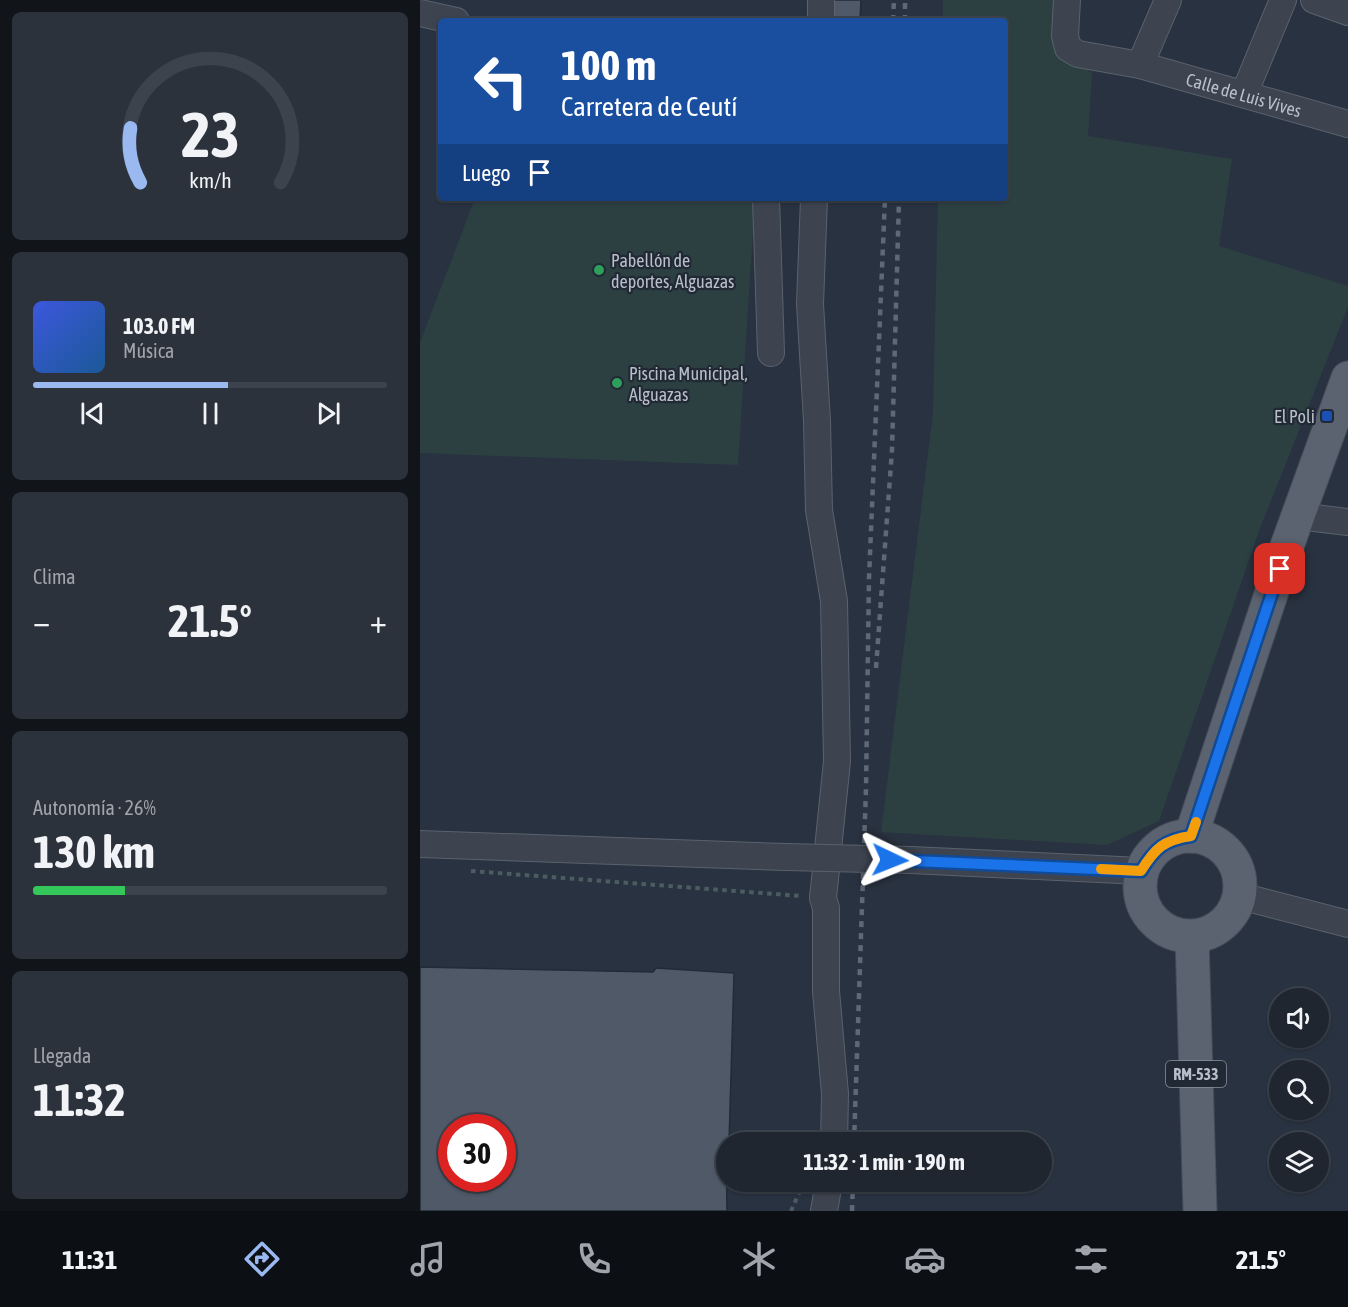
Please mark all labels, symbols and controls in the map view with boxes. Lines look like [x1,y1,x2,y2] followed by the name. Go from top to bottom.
[561,41,656,89] text: 100 m
[462,42,540,120] icon: left
[1184,68,1304,121] street label: Calle de Luis Vives
[561,91,738,122] text: Carretera de Ceutí
[181,99,239,170] text: 23
[523,156,556,189] icon: arrive
[462,160,511,186] text: Luego
[189,168,231,193] text: km/h
[611,250,734,292] place label: Pabellón de deportes, Alguazas
[592,263,606,277] marker: Pabellón de deportes, Alguazas
[123,313,195,339] text: 103.0 FM
[123,339,174,362] text: Música
[629,363,748,405] place label: Piscina Municipal, Alguazas
[610,376,624,390] marker: Piscina Municipal, Alguazas
[76,397,109,430] icon: previous
[194,397,227,430] icon: pause
[312,397,345,430] icon: next
[1274,406,1315,427] place label: El Poli
[1320,409,1334,423] marker: El Poli
[1254,543,1305,594] pin
[1263,552,1296,585] icon: arrive
[33,565,76,588] text: Clima
[168,595,252,647] text: 21.5°
[33,602,50,640] text: −
[370,602,387,640] text: +
[33,796,156,819] text: Autonomía · 26%
[33,826,155,878] text: 130 km
[858,828,922,892] position arrow
[1269,988,1329,1192] map controls
[1269,988,1329,1048] button: sound
[33,1044,91,1067] text: Llegada
[1269,1060,1329,1120] button: search
[1166,1061,1226,1087] road number: RM-533
[33,1074,126,1126] text: 11:32
[438,1114,516,1192] speed limit sign: 30
[1269,1132,1329,1192] button: layers
[803,1149,965,1175] text: 11:32 · 1 min · 190 m
[241,1238,283,1280] icon: directions
[407,1238,449,1280] icon: music
[573,1238,615,1280] icon: phone
[738,1238,780,1280] icon: climate
[904,1238,946,1280] icon: car
[1070,1238,1112,1280] icon: filters
[62,1244,117,1275] text: 11:31
[1236,1244,1286,1275] text: 21.5°

